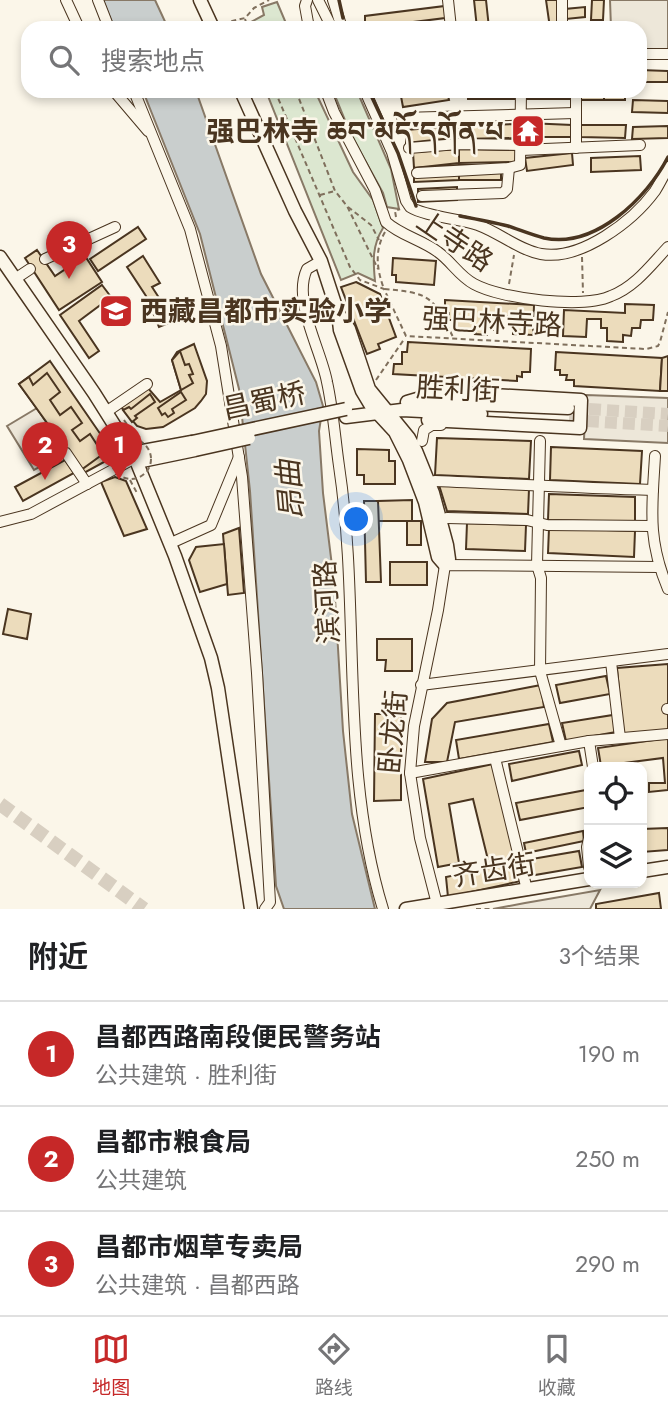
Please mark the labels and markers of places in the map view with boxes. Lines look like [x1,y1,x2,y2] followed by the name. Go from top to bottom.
[206,109,504,155] place label: 强巴林寺 ཆབ་མདོ་དགོན་པ
[509,112,547,150] temple icon: 强巴林寺 ཆབ་མདོ་དགོན་པ
[46,221,92,279] pin: 3
[140,291,392,332] place label: 西藏昌都市实验小学
[97,292,135,330] school or university icon: 西藏昌都市实验小学
[22,422,68,480] pin: 2
[96,422,142,480] pin: 1

